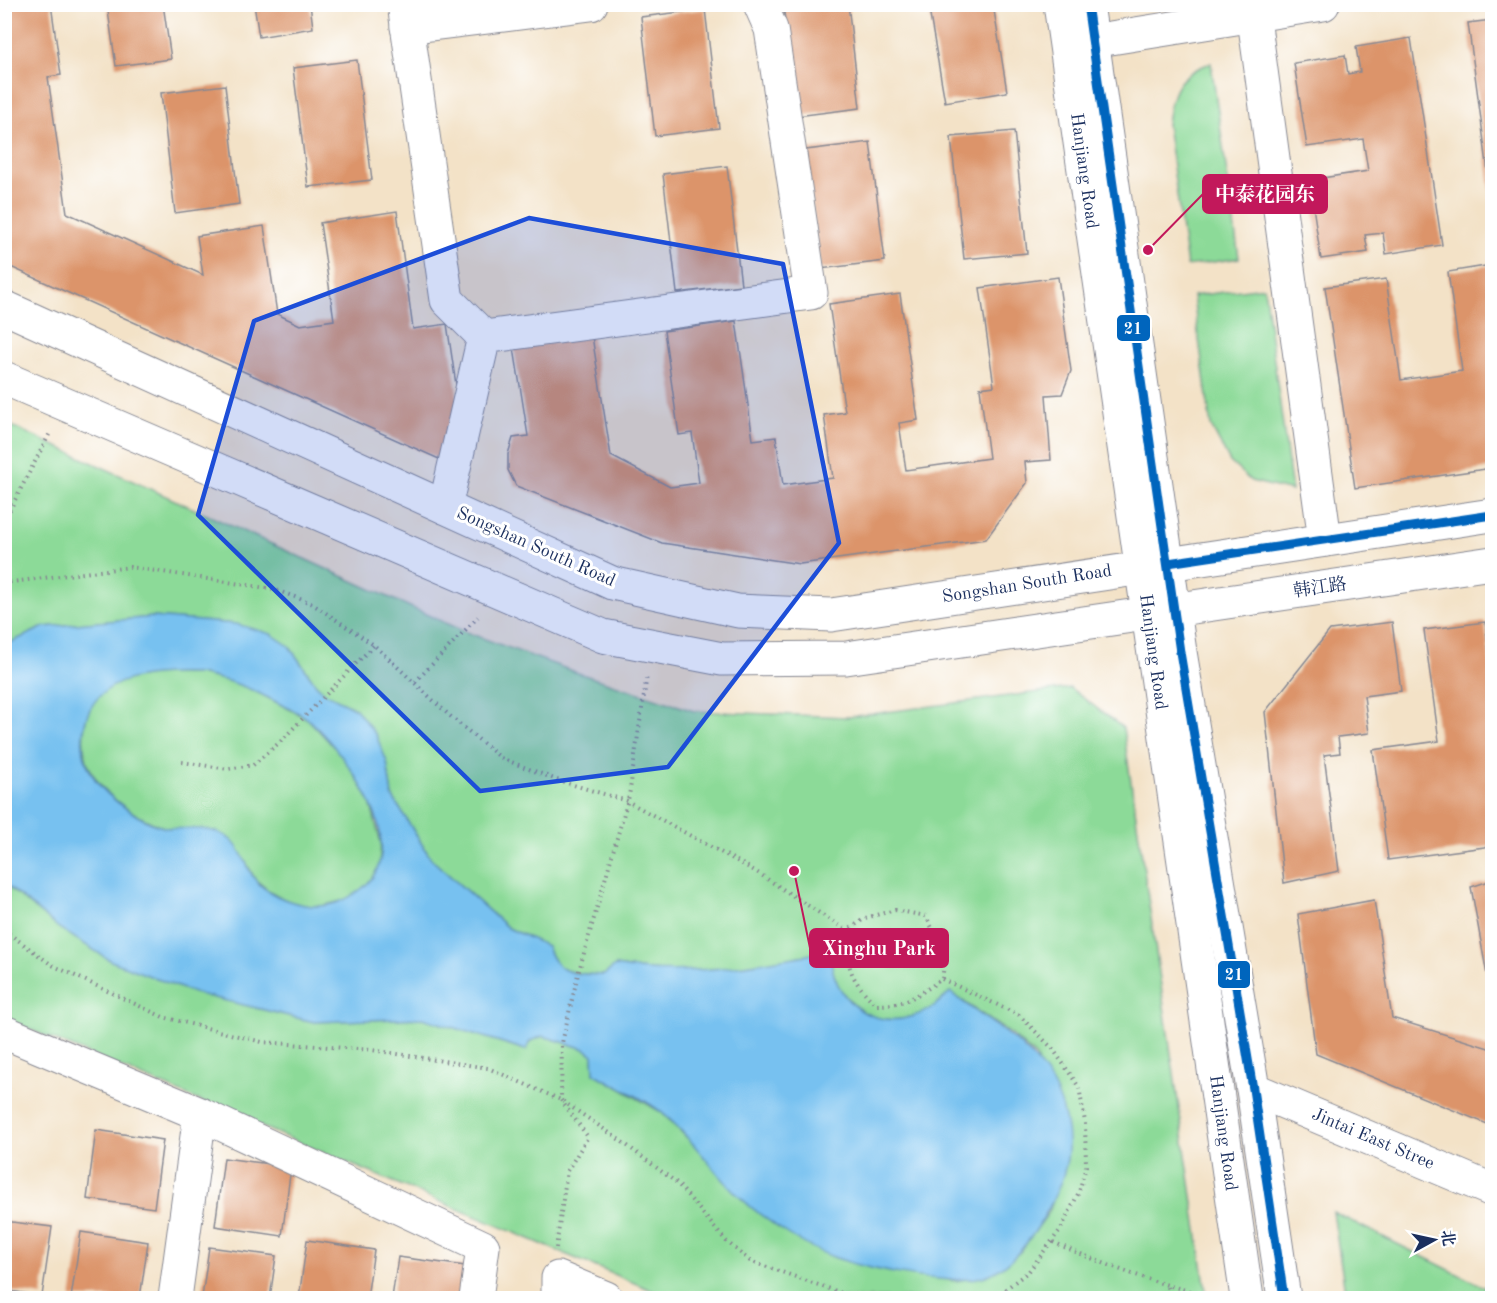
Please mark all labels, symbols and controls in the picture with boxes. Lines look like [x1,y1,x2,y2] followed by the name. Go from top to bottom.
[1067,112,1101,230] street label: Hanjiang Road
[1203,175,1327,213] callout: 中泰花园东
[1215,183,1315,206] text: 中泰花园东
[1116,314,1151,342] line badge: 21
[1124,322,1142,338] text: 21
[454,504,618,590] street label: Songshan South Road
[941,562,1113,606] street label: Songshan South Road
[1292,573,1348,601] street label: 韩江路
[1136,593,1170,711] street label: Hanjiang Road
[810,929,948,967] callout: Xinghu Park
[822,940,936,960] text: Xinghu Park
[1217,960,1251,989] line badge: 21
[1225,968,1243,984] text: 21
[1206,1074,1240,1192] street label: Hanjiang Road
[1309,1105,1437,1173] street label: Jintai East Stree
[1404,1210,1464,1270] north arrow
[1438,1229,1458,1247] text: 北

